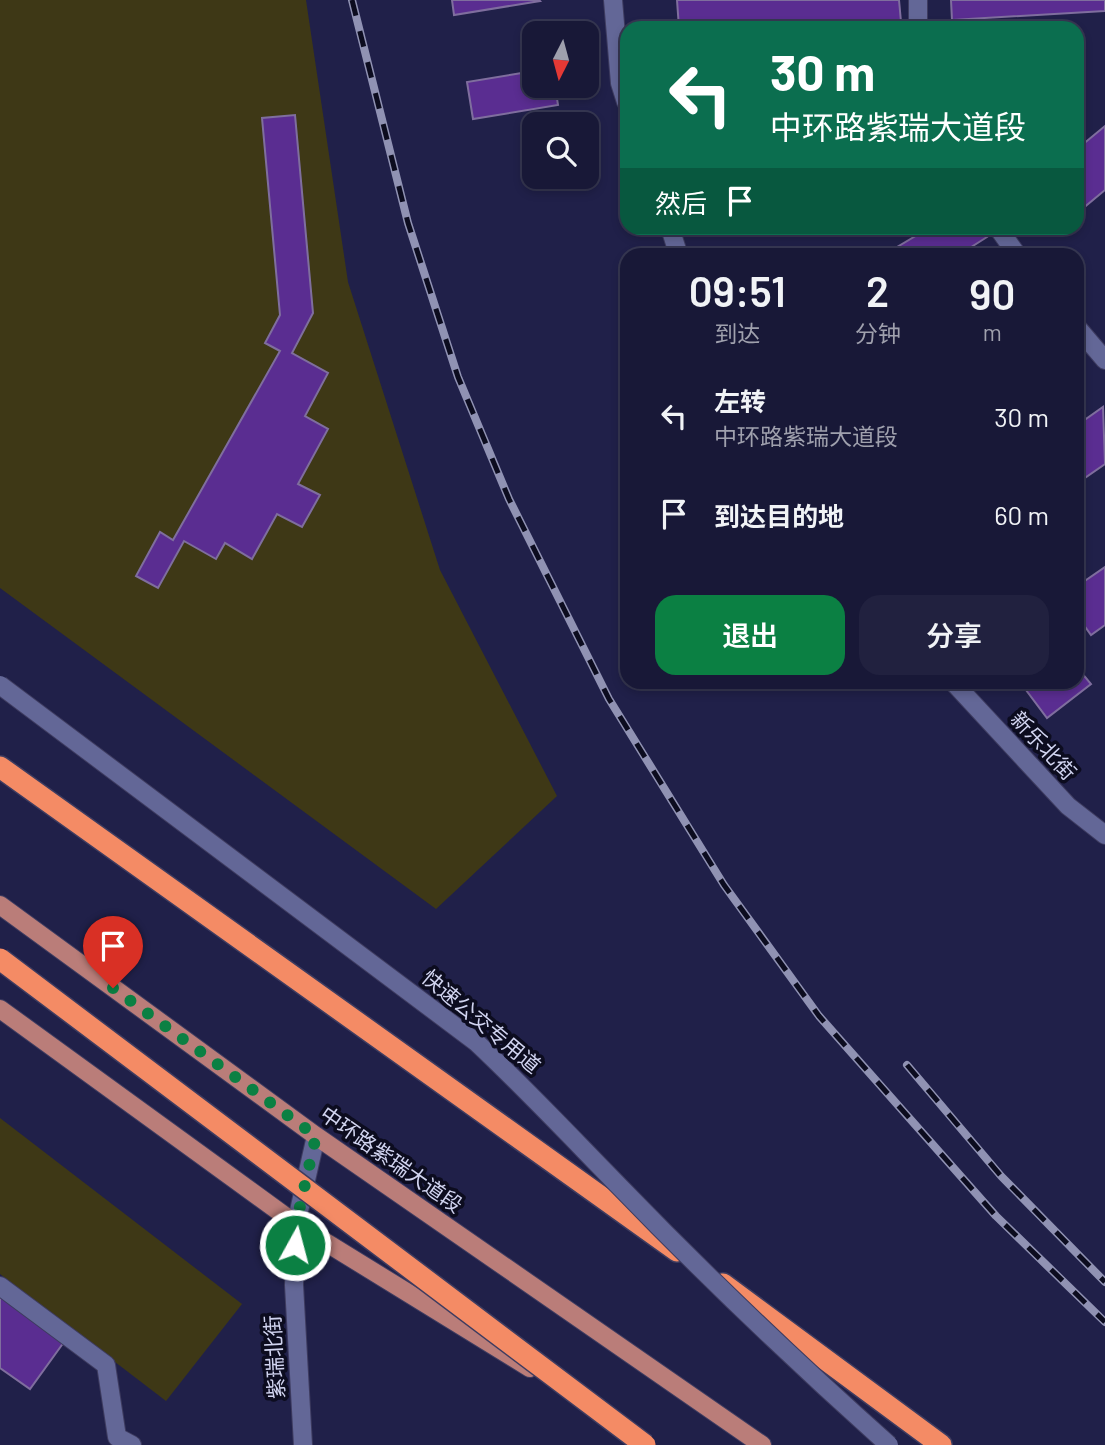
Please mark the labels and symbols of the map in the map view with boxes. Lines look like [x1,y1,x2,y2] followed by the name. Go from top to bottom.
[522,21,598,98] north arrow
[1006,706,1082,784] street label: 新乐北街
[83,916,143,988] pin
[418,964,546,1078] street label: 快速公交专用道
[316,1100,468,1217] street label: 中环路紫瑞大道段
[258,1208,332,1282] position arrow
[259,1314,288,1400] street label: 紫瑞北街

